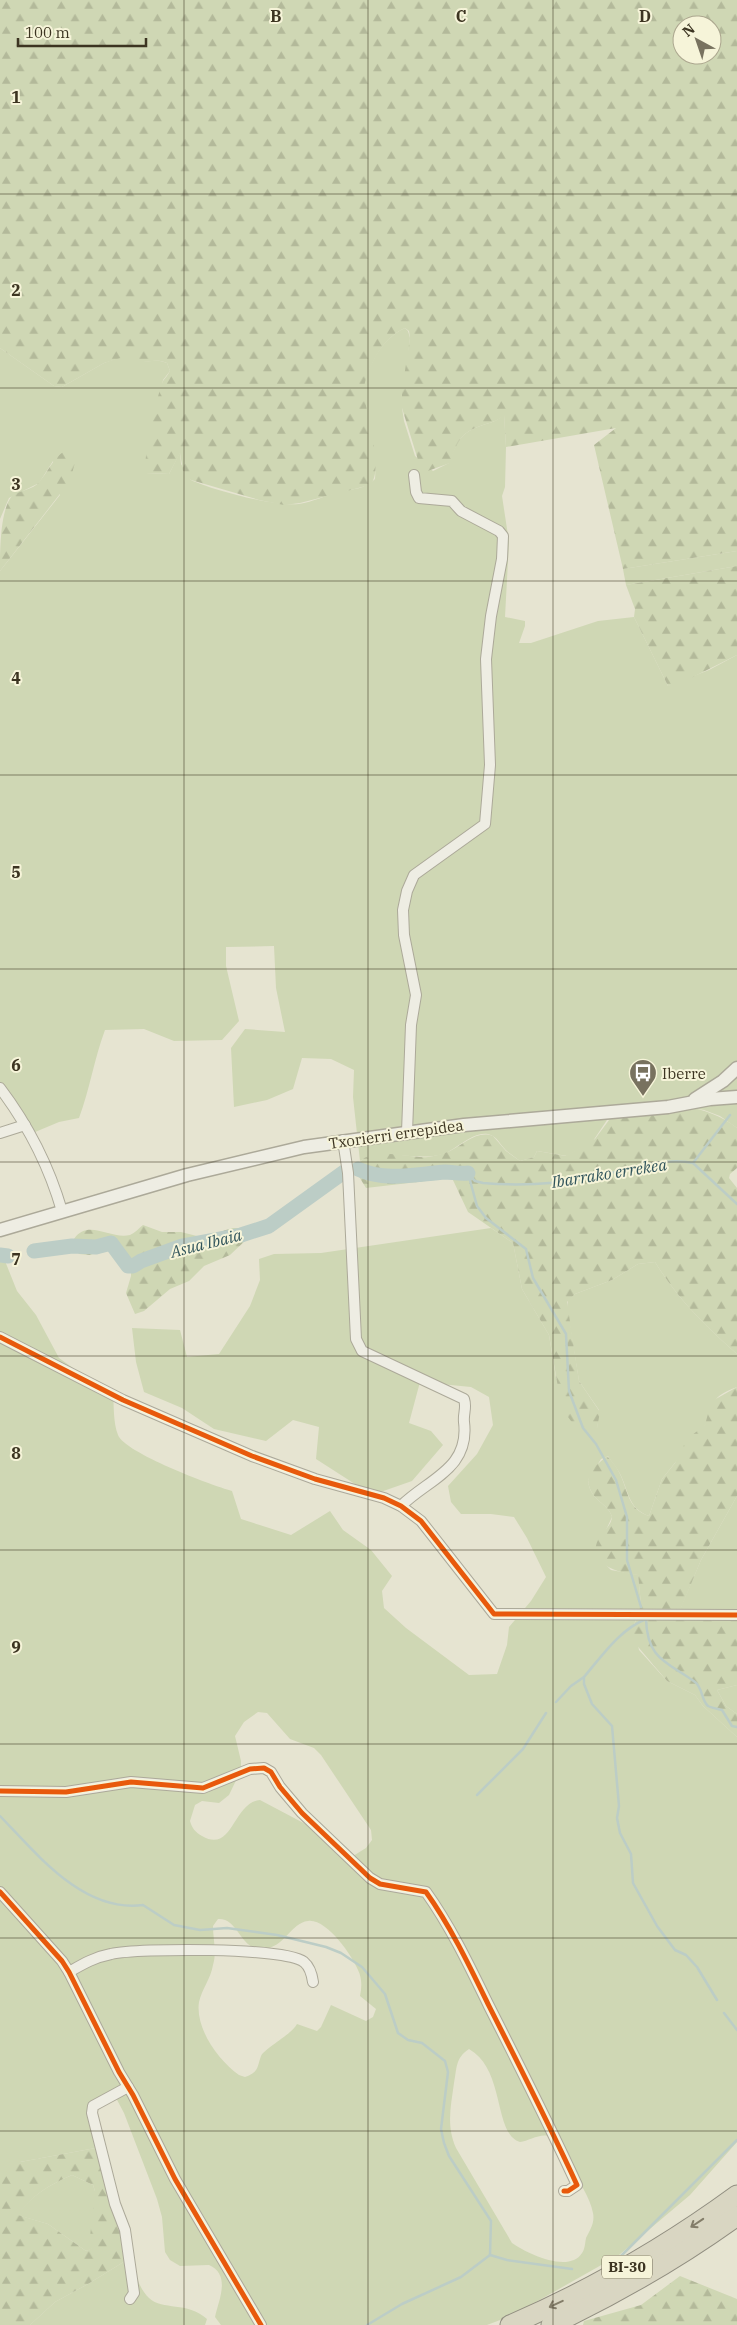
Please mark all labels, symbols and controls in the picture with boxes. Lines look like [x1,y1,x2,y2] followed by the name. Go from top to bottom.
[270,6,282,26] text: B
[456,6,466,26] text: C
[639,6,651,26] text: D
[18,15,145,47] scale bar
[672,15,722,65] north arrow
[679,20,699,40] text: N
[25,23,70,42] text: 100 m
[11,87,21,107] text: 1
[11,280,21,300] text: 2
[11,474,21,494] text: 3
[11,668,21,688] text: 4
[11,862,21,882] text: 5
[11,1055,21,1075] text: 6
[628,1058,658,1097] bus stop icon: Iberre
[662,1064,706,1083] place label: Iberre
[327,1115,465,1153] street label: Txorierri errepidea
[549,1154,668,1192] water label: Ibarrako errekea
[167,1224,244,1262] water label: Asua Ibaia
[11,1249,21,1269] text: 7
[11,1443,21,1463] text: 8
[11,1637,21,1657] text: 9
[690,2218,704,2228] one-way arrow
[602,2256,652,2278] road number: BI-30
[549,2300,564,2309] one-way arrow

